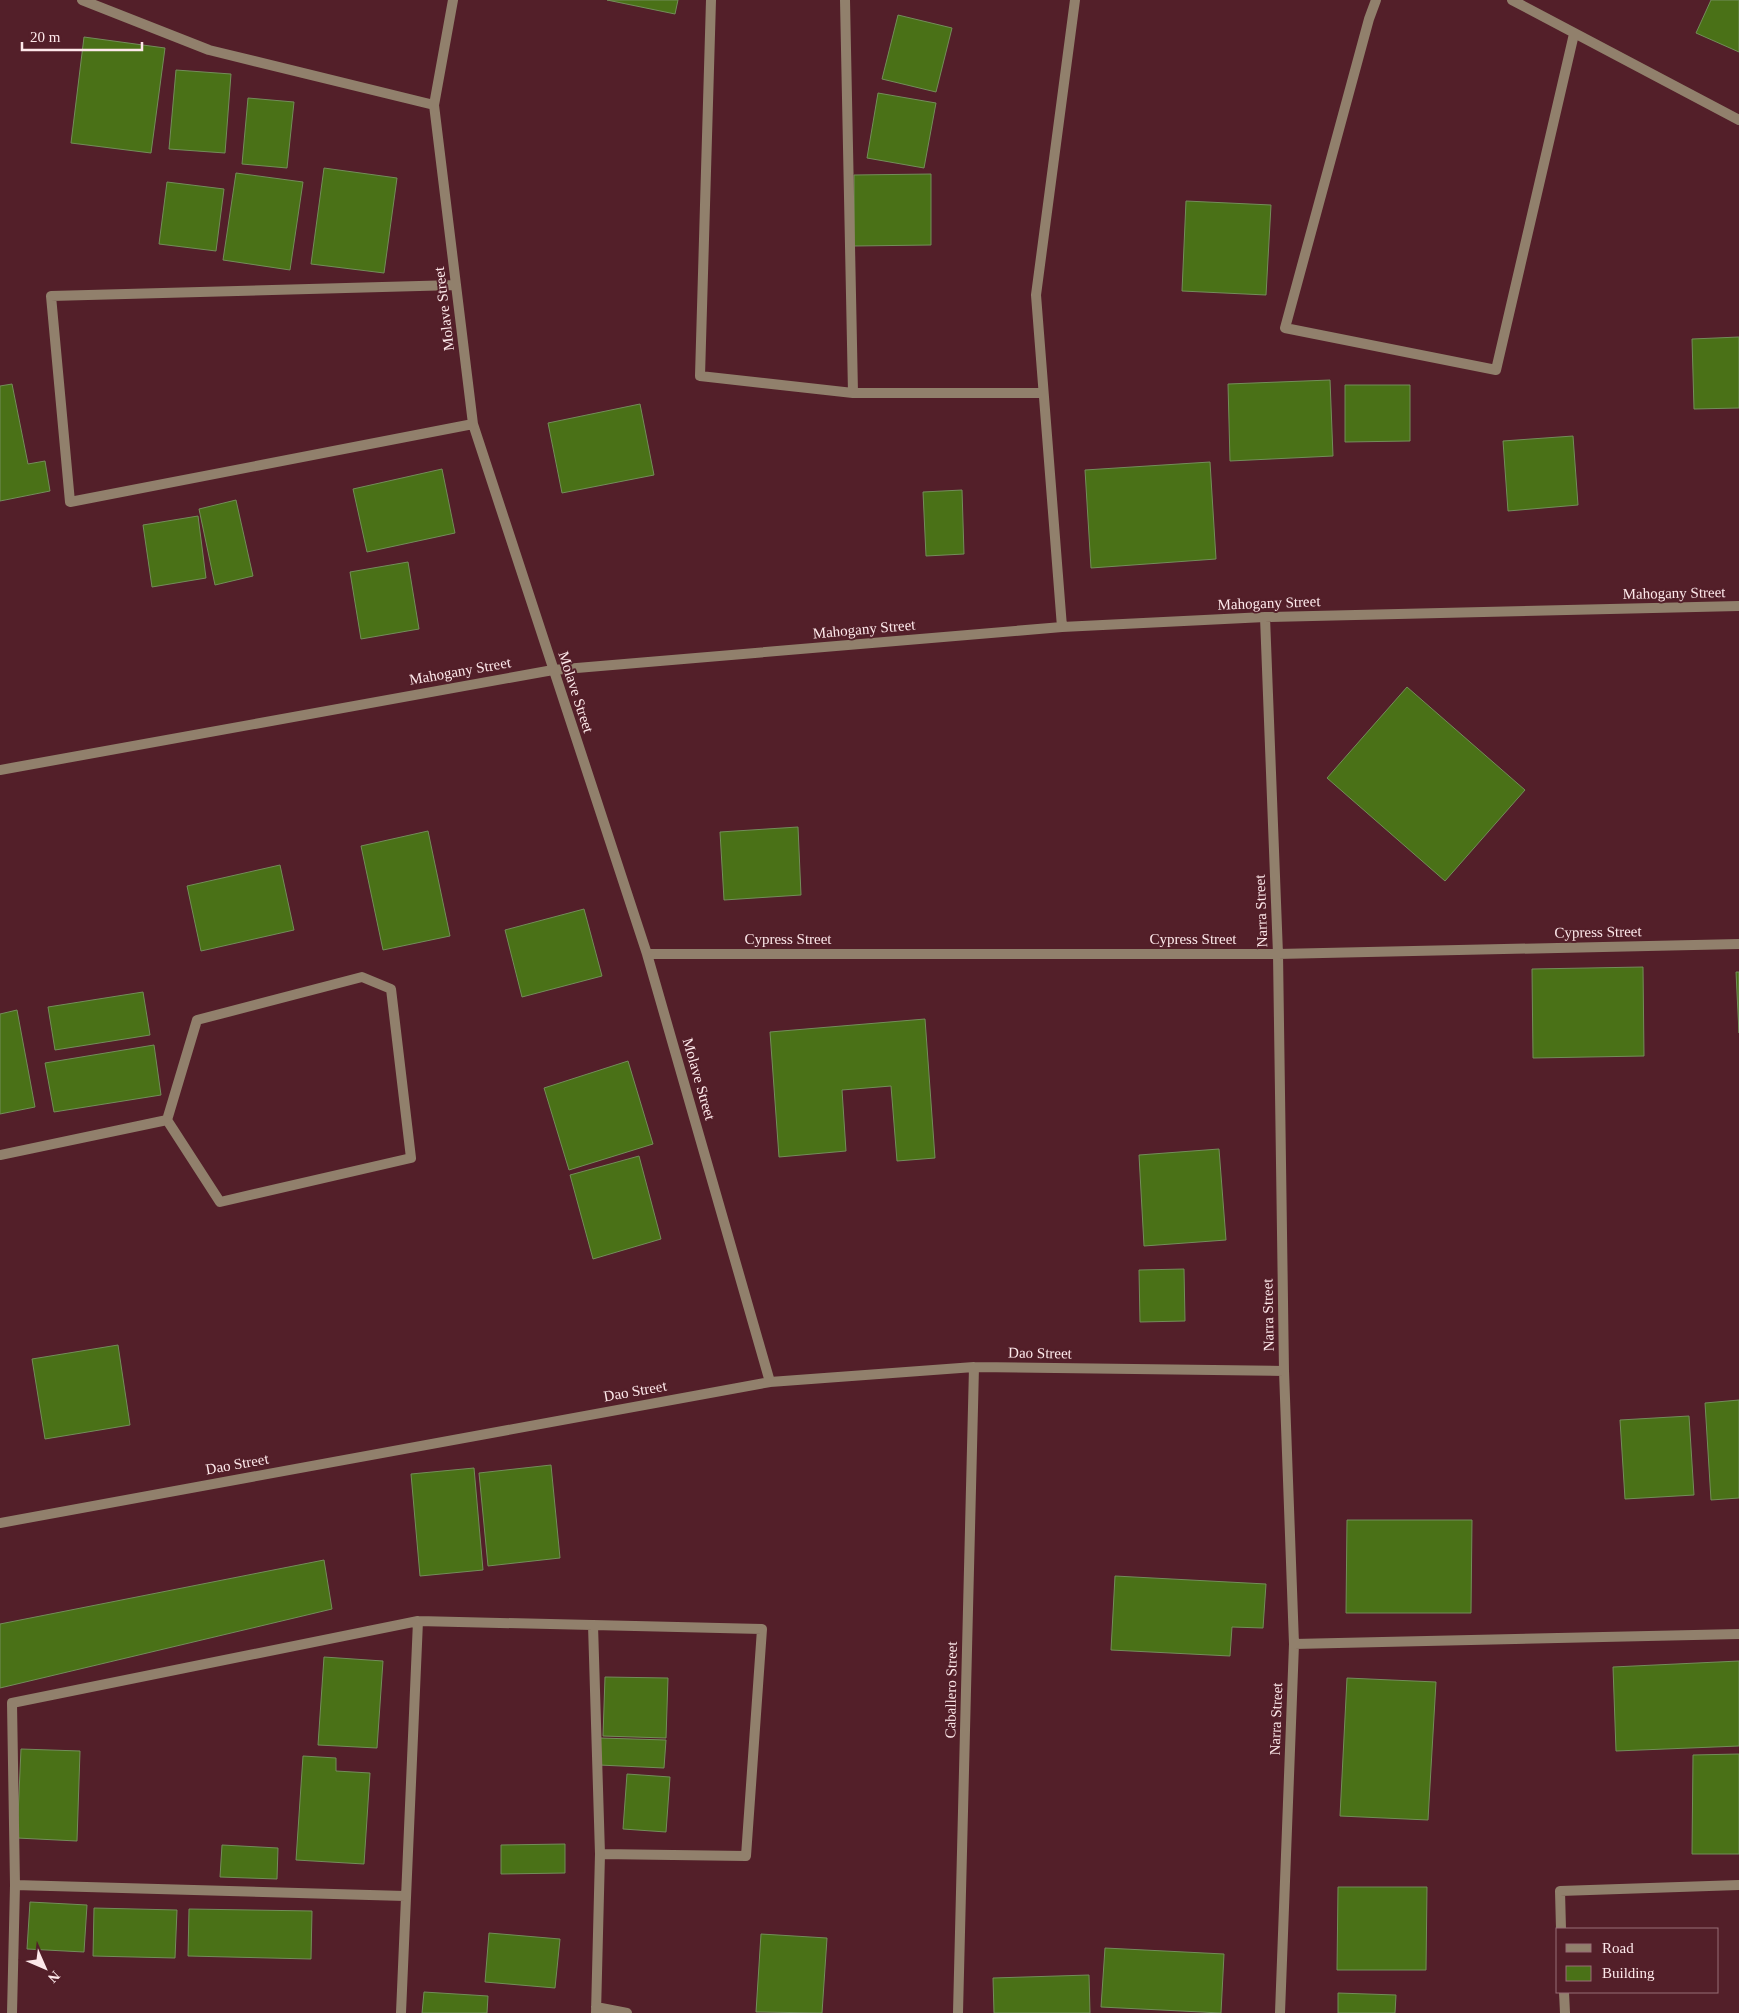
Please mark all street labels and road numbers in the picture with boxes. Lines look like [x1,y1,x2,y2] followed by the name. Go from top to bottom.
[431,265,457,352] street label: Molave Street
[1622,584,1726,602] street label: Mahogany Street
[1217,593,1322,613] street label: Mahogany Street
[812,616,917,641] street label: Mahogany Street
[555,649,597,735] street label: Molave Street
[408,654,513,688] street label: Mahogany Street
[1252,873,1270,948] street label: Narra Street
[1554,923,1642,941] street label: Cypress Street
[744,931,832,947] street label: Cypress Street
[1149,931,1237,947] street label: Cypress Street
[680,1036,719,1123] street label: Molave Street
[1259,1278,1277,1352] street label: Narra Street
[1008,1344,1073,1362] street label: Dao Street
[602,1377,669,1404] street label: Dao Street
[204,1450,271,1477] street label: Dao Street
[942,1641,960,1739] street label: Caballero Street
[1267,1681,1285,1756] street label: Narra Street

